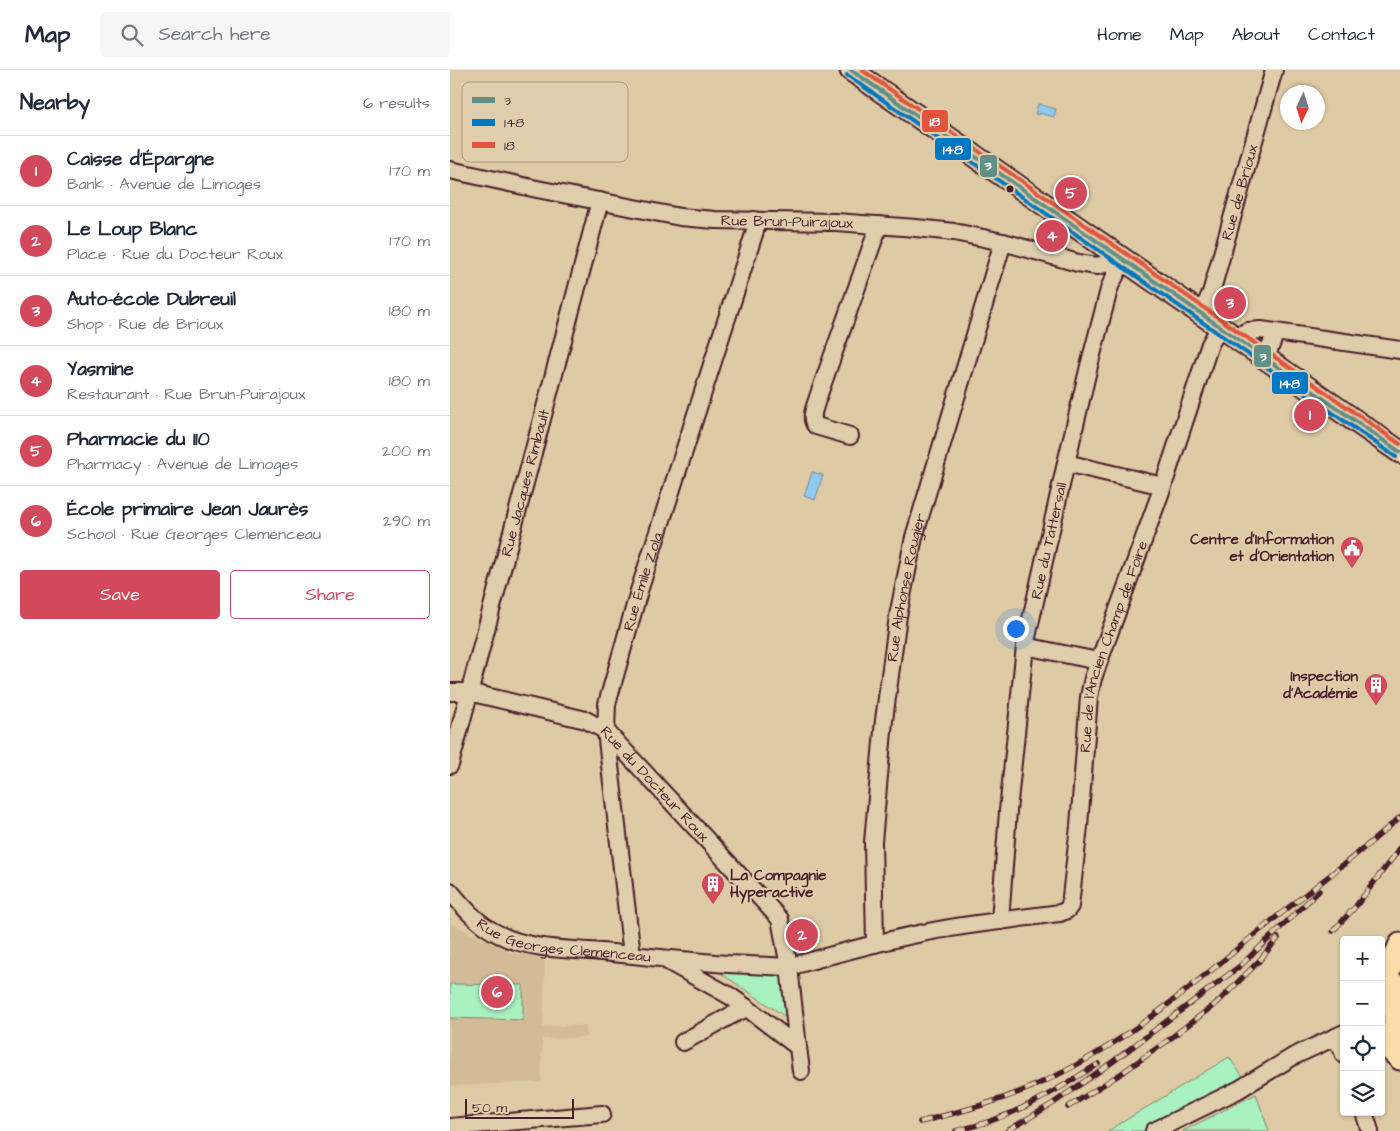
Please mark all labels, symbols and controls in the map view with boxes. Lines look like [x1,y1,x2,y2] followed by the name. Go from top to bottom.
[100,12,450,57] search box
[25,18,70,52] text: Map
[118,21,146,49] icon: search
[158,21,271,48] text: Search here
[1097,22,1142,47] text: Home
[1170,22,1204,47] text: Map
[1232,22,1280,47] text: About
[1308,22,1375,47] text: Contact
[462,82,628,162] legend
[1280,85,1325,130] north arrow
[20,88,90,117] text: Nearby
[504,91,511,111] text: 3
[363,92,430,114] text: 6 results
[921,109,949,133] line badge: 18
[930,112,940,132] text: 18
[504,113,524,133] text: 148
[504,136,515,156] text: 18
[934,137,972,161] line badge: 148
[943,140,963,160] text: 148
[1216,141,1263,243] street label: Rue de Brioux
[67,146,214,173] text: Caisse d'Épargne
[979,154,998,178] line badge: 3
[983,156,992,176] text: 3
[35,160,37,182] text: 1
[389,160,430,182] text: 170 m
[67,173,261,195] text: Bank · Avenue de Limoges
[1055,174,1087,212] pin: 5
[1005,184,1015,194] unlabelled marker
[721,210,855,234] street label: Rue Brun-Puirajoux
[67,216,197,243] text: Le Loup Blanc
[1036,217,1068,255] pin: 4
[31,230,41,252] text: 2
[389,230,430,252] text: 170 m
[67,243,283,265] text: Place · Rue du Docteur Roux
[1214,284,1246,322] pin: 3
[67,286,236,313] text: Auto-école Dubreuil
[32,300,40,322] text: 3
[389,300,430,322] text: 180 m
[67,313,223,335] text: Shop · Rue de Brioux
[1253,344,1272,368] line badge: 3
[1258,347,1267,367] text: 3
[67,356,134,383] text: Yasmine
[31,370,41,392] text: 4
[389,370,430,392] text: 180 m
[1271,371,1309,395] line badge: 148
[1280,374,1300,394] text: 148
[67,383,305,405] text: Restaurant · Rue Brun-Puirajoux
[1294,396,1326,434] pin: 1
[495,407,555,559] street label: Rue Jacques Rimbault
[67,426,210,453] text: Pharmacie du 110
[30,440,42,462] text: 5
[382,440,430,462] text: 200 m
[67,453,298,475] text: Pharmacy · Avenue de Limoges
[1025,480,1072,601] street label: Rue du Tattersall
[67,496,308,523] text: École primaire Jean Jaurès
[31,510,41,532] text: 6
[383,510,430,532] text: 290 m
[881,511,931,663] street label: Rue Alphonse Rougier
[67,523,321,545] text: School · Rue Georges Clemenceau
[618,529,668,633] street label: Rue Émile Zola
[1190,529,1334,567] place label: Centre d'Information et d'Orientation
[1339,535,1365,569] public building icon: Centre d'Information et d'Orientation
[1074,538,1153,753] street label: Rue de l'Ancien Champ de Foire
[20,570,220,619] button: Save
[230,570,430,619] button: Share
[1003,616,1029,642] your location
[1282,666,1358,704] place label: Inspection d'Académie
[1363,672,1389,706] building icon: Inspection d'Académie
[596,721,715,847] street label: Rue du Docteur Roux
[730,865,826,904] place label: La Compagnie Hyperactive
[700,871,726,905] building icon: La Compagnie Hyperactive
[472,913,652,967] street label: Rue Georges Clemenceau
[786,916,818,954] pin: 2
[1340,936,1385,1116] map controls
[1340,936,1385,981] button: +
[481,973,513,1011] pin: 6
[1340,981,1385,1026] button: −
[1340,1026,1385,1071] button: locate
[1340,1071,1385,1116] button: layers
[465,1096,574,1119] scale bar
[472,1098,507,1118] text: 50 m

